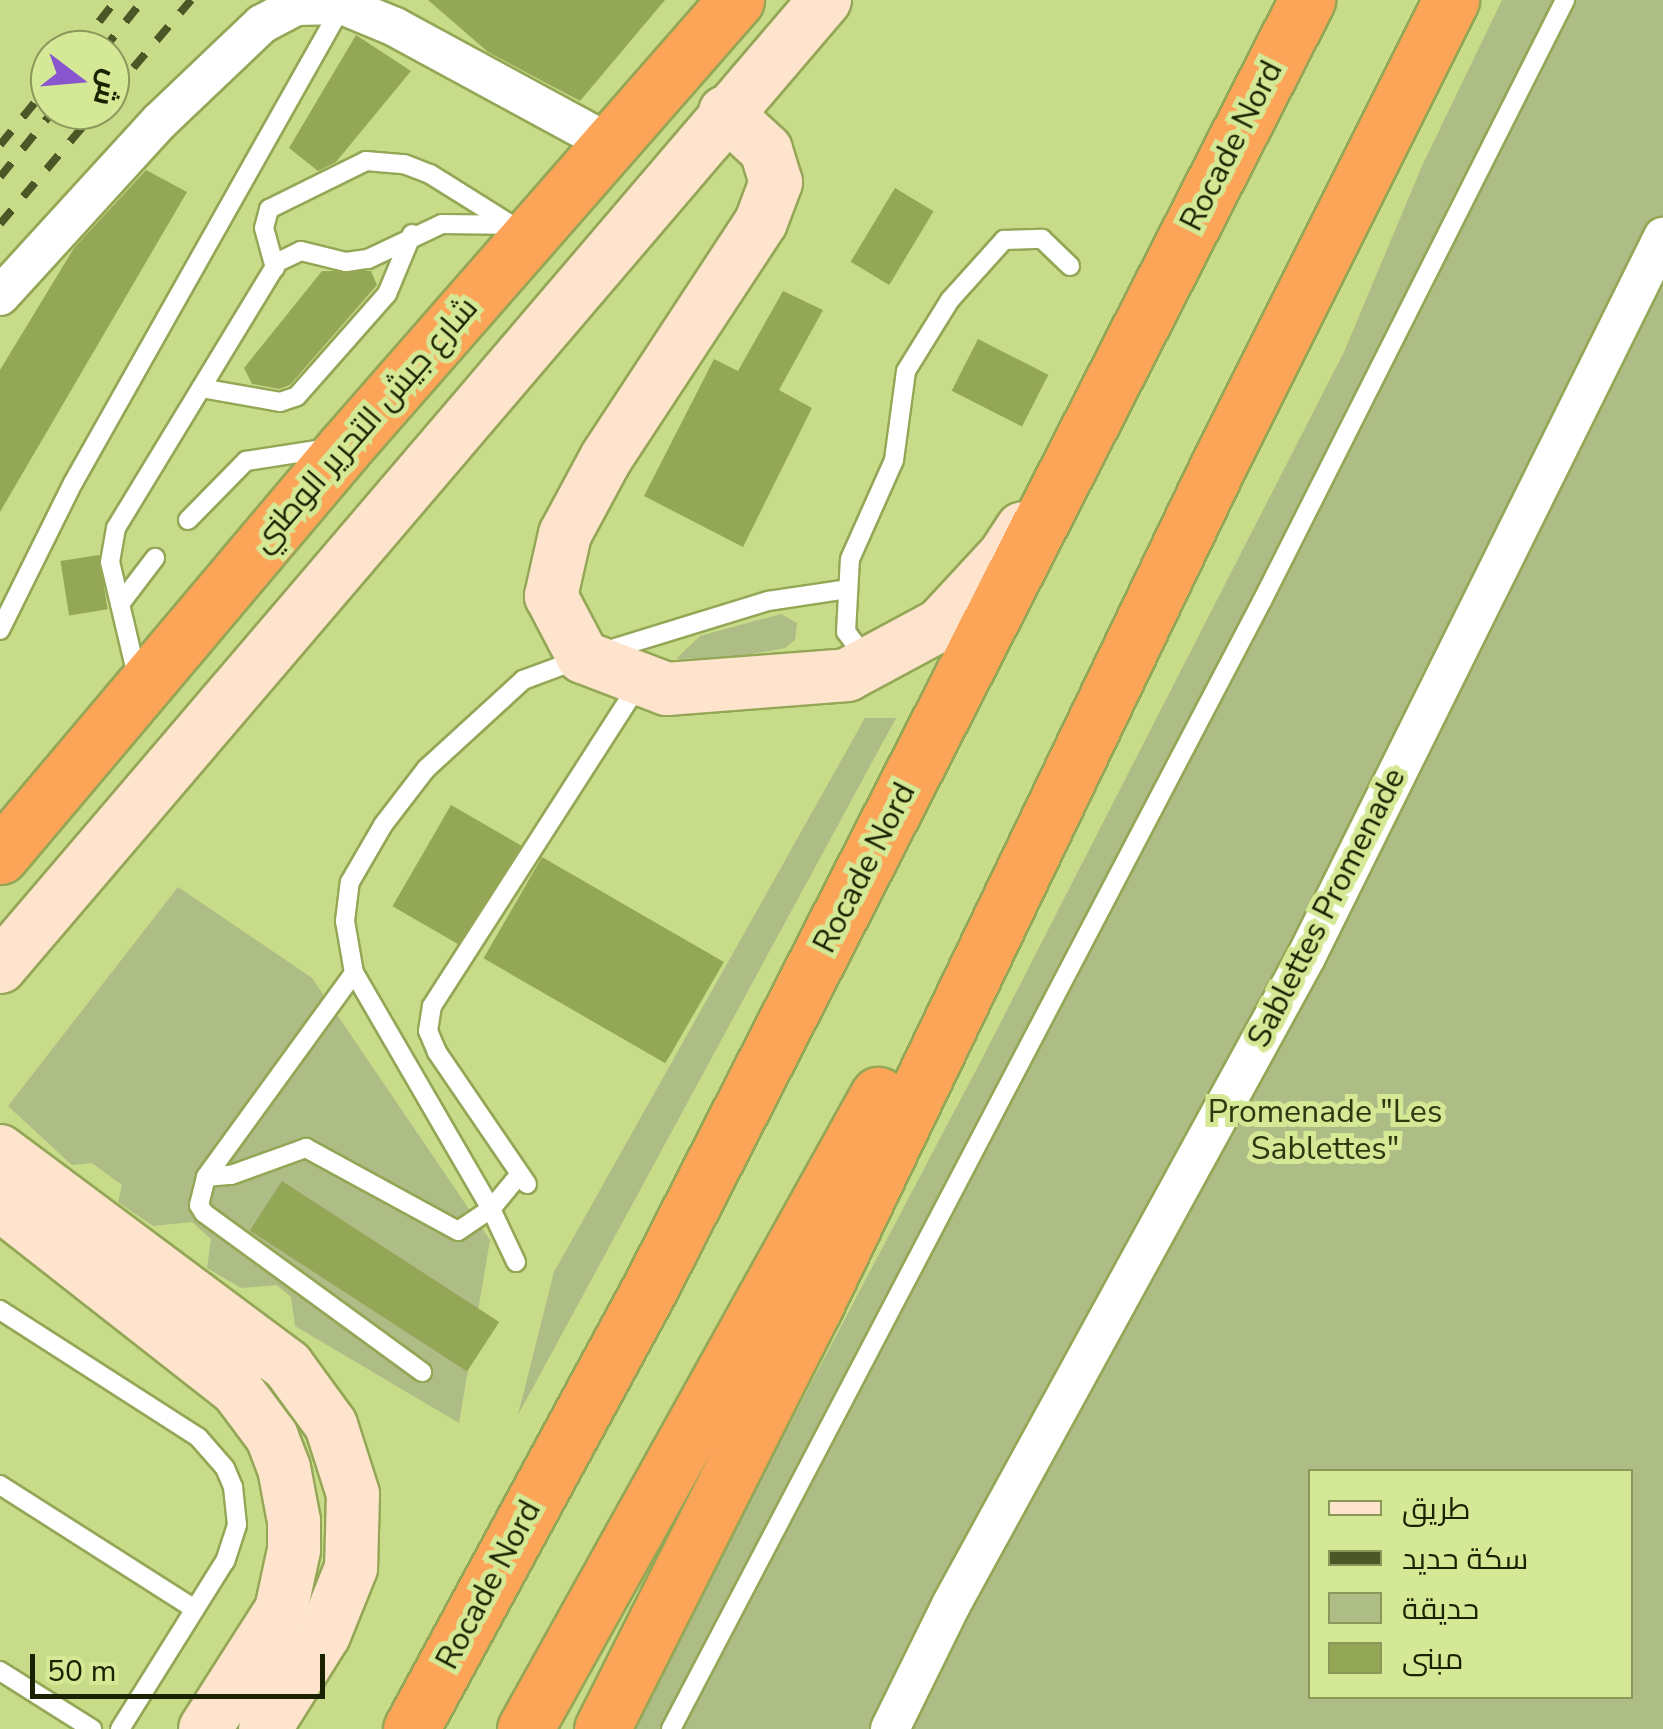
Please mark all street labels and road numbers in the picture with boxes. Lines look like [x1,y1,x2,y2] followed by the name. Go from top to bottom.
[1173,55,1291,237] street label: Rocade Nord
[244,290,486,560] street label: شارع جيش التحرير الوطني
[1240,762,1414,1054] street label: Sablettes Promenade
[806,777,924,959] street label: Rocade Nord
[428,1494,550,1676] street label: Rocade Nord

